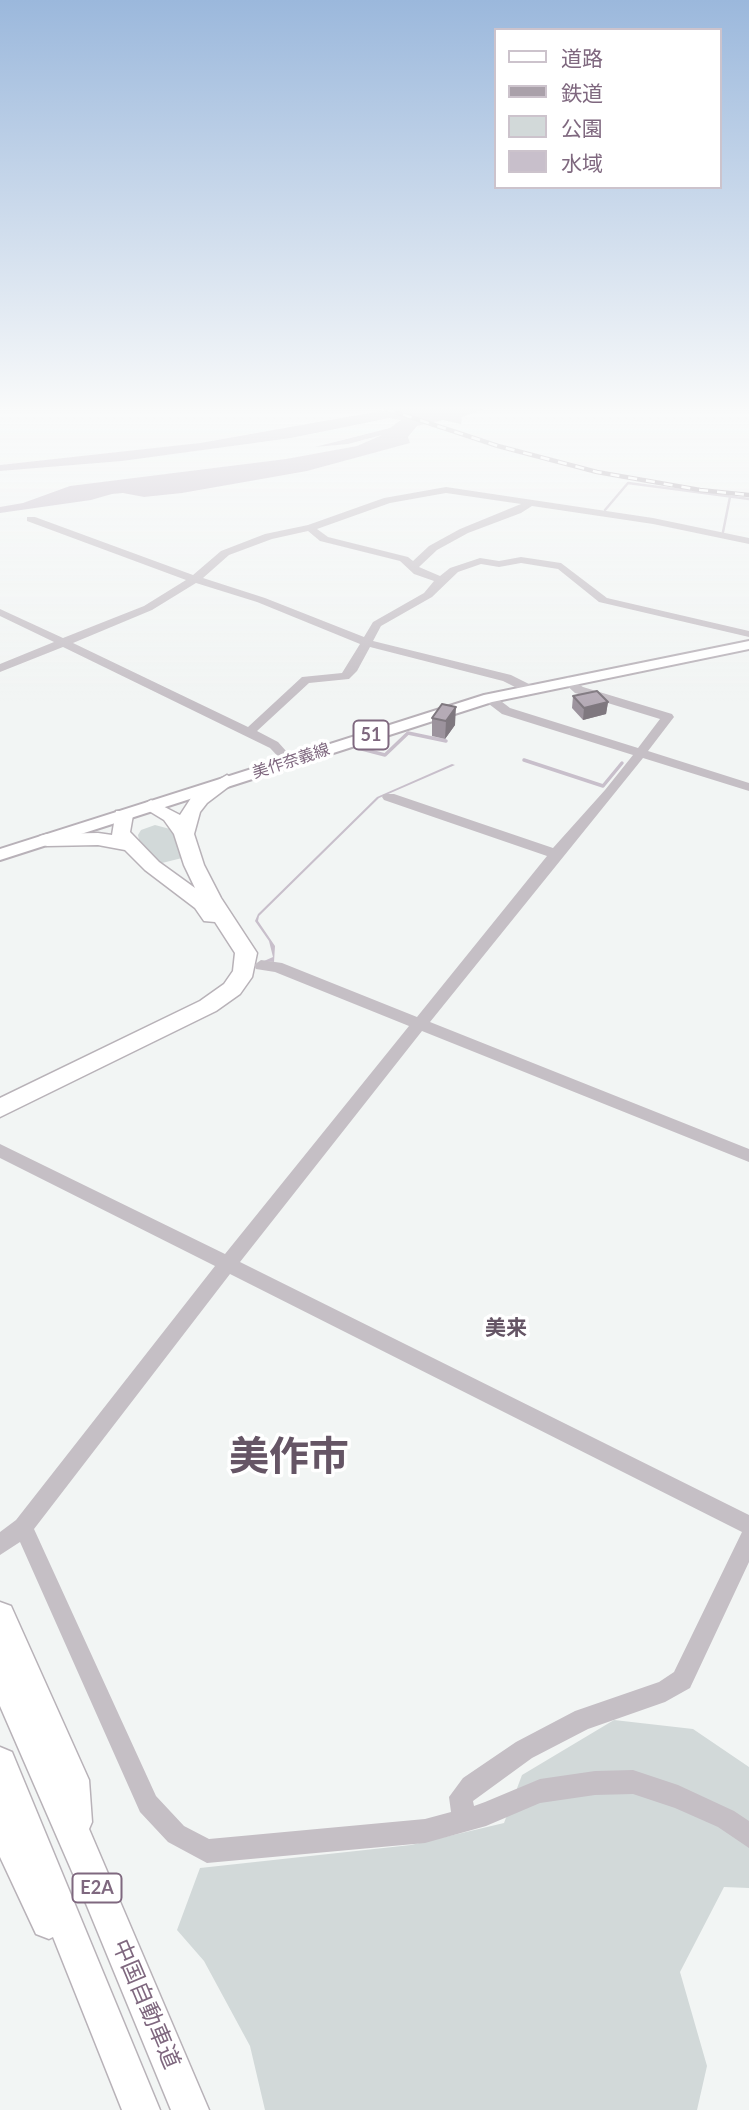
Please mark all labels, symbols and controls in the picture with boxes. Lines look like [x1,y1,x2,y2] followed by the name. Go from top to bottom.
[494,28,721,189] legend
[561,45,603,70] text: 道路
[561,80,603,105] text: 鉄道
[561,115,603,140] text: 公園
[561,150,603,175] text: 水域
[354,720,388,750] road number: 51
[250,740,332,782] street label: 美作奈義線
[485,1315,527,1341] district label: 美来
[229,1433,349,1481] district label: 美作市
[72,1874,122,1902] road number: E2A
[106,1935,186,2073] street label: 中国自動車道

